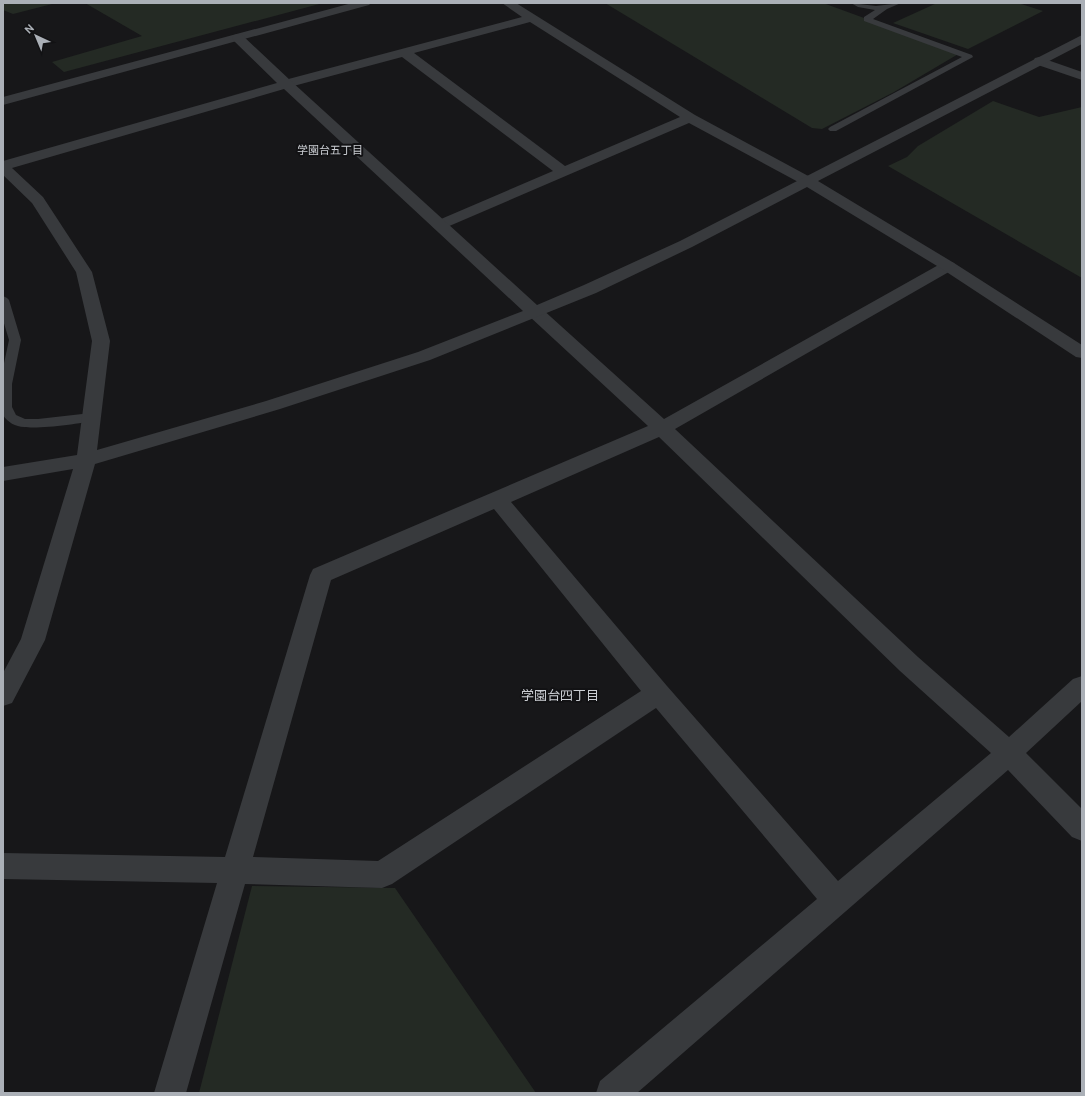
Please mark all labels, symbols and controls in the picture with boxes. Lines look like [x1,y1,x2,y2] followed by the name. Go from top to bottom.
[16,16,56,56] north arrow
[22,22,36,36] text: N
[297,144,363,156] district label: 学園台五丁目
[521,688,599,702] district label: 学園台四丁目

